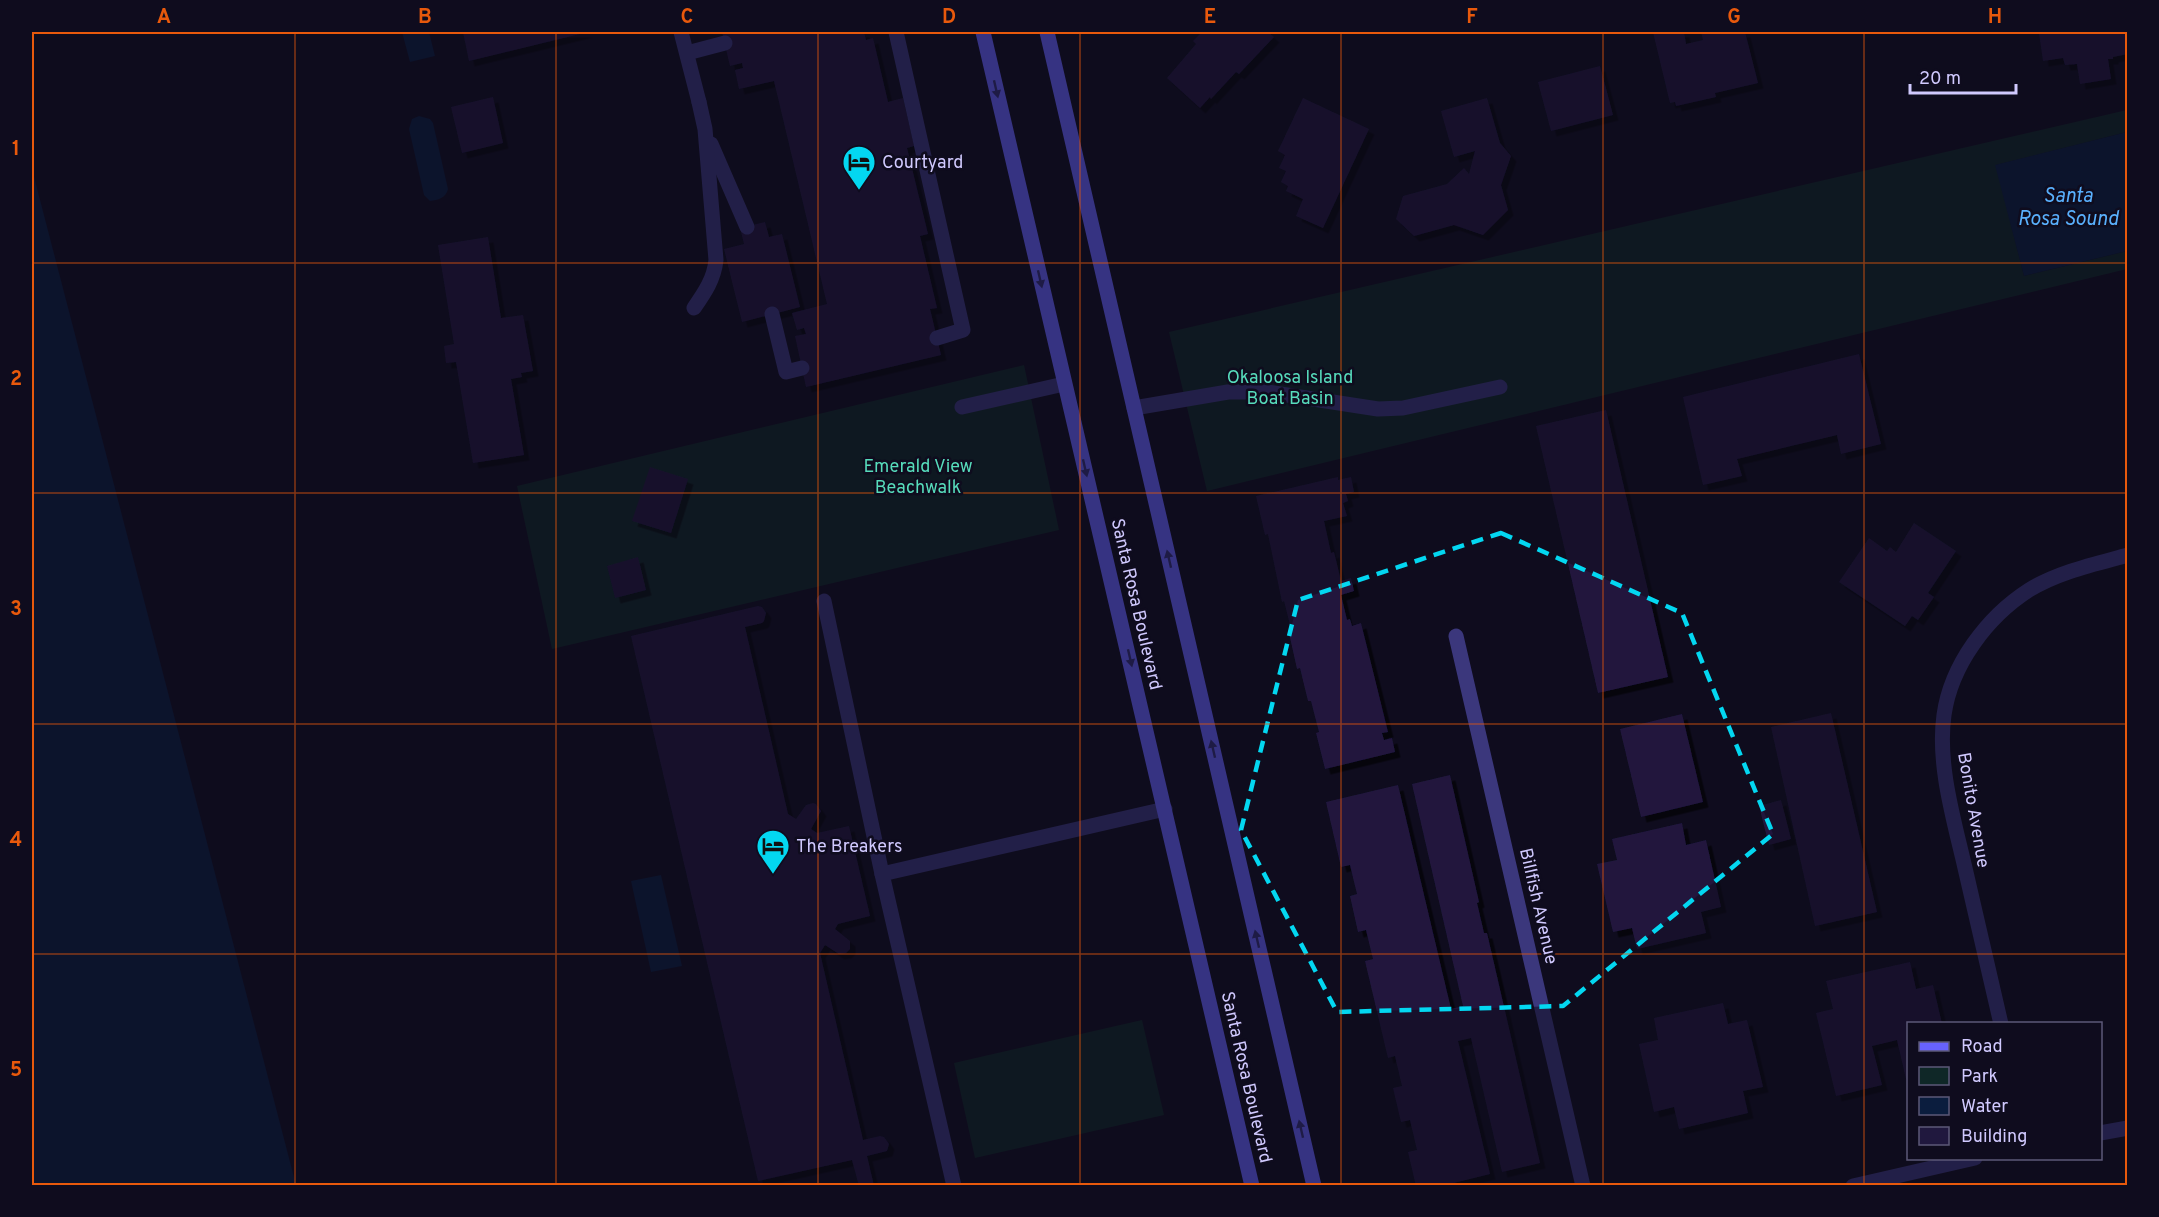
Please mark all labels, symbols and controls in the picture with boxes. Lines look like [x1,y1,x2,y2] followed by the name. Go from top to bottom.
[157,5,171,31] text: A
[418,5,432,31] text: B
[681,5,693,31] text: C
[942,5,956,31] text: D
[1204,5,1216,31] text: E
[1466,5,1478,31] text: F
[1727,5,1741,31] text: G
[1988,5,2002,31] text: H
[1910,57,2016,95] scale bar
[1919,68,1961,91] text: 20 m
[992,79,1002,98] one-way arrow
[12,137,20,163] text: 1
[841,144,877,191] hotel icon: Courtyard
[882,152,963,175] place label: Courtyard
[2018,184,2120,233] water label: Santa Rosa Sound
[1036,269,1046,288] one-way arrow
[10,367,22,393] text: 2
[1227,367,1353,411] park label: Okaloosa Island Boat Basin
[863,456,973,500] park label: Emerald View Beachwalk
[1080,459,1090,478] one-way arrow
[1105,516,1166,692] street label: Santa Rosa Boulevard
[1163,549,1173,568] one-way arrow
[10,597,22,623] text: 3
[1125,649,1135,667] one-way arrow
[1207,739,1217,758] one-way arrow
[1951,751,1994,870] street label: Bonito Avenue
[10,828,22,854] text: 4
[755,828,791,875] hotel icon: The Breakers
[796,836,902,859] place label: The Breakers
[1513,846,1562,967] street label: Billfish Avenue
[1251,929,1261,948] one-way arrow
[1215,989,1276,1165] street label: Santa Rosa Boulevard
[1907,1022,2102,1160] legend
[1961,1036,2003,1059] text: Road
[10,1058,22,1084] text: 5
[1961,1066,1998,1089] text: Park
[1961,1096,2008,1119] text: Water
[1295,1119,1305,1138] one-way arrow
[1961,1126,2027,1149] text: Building

